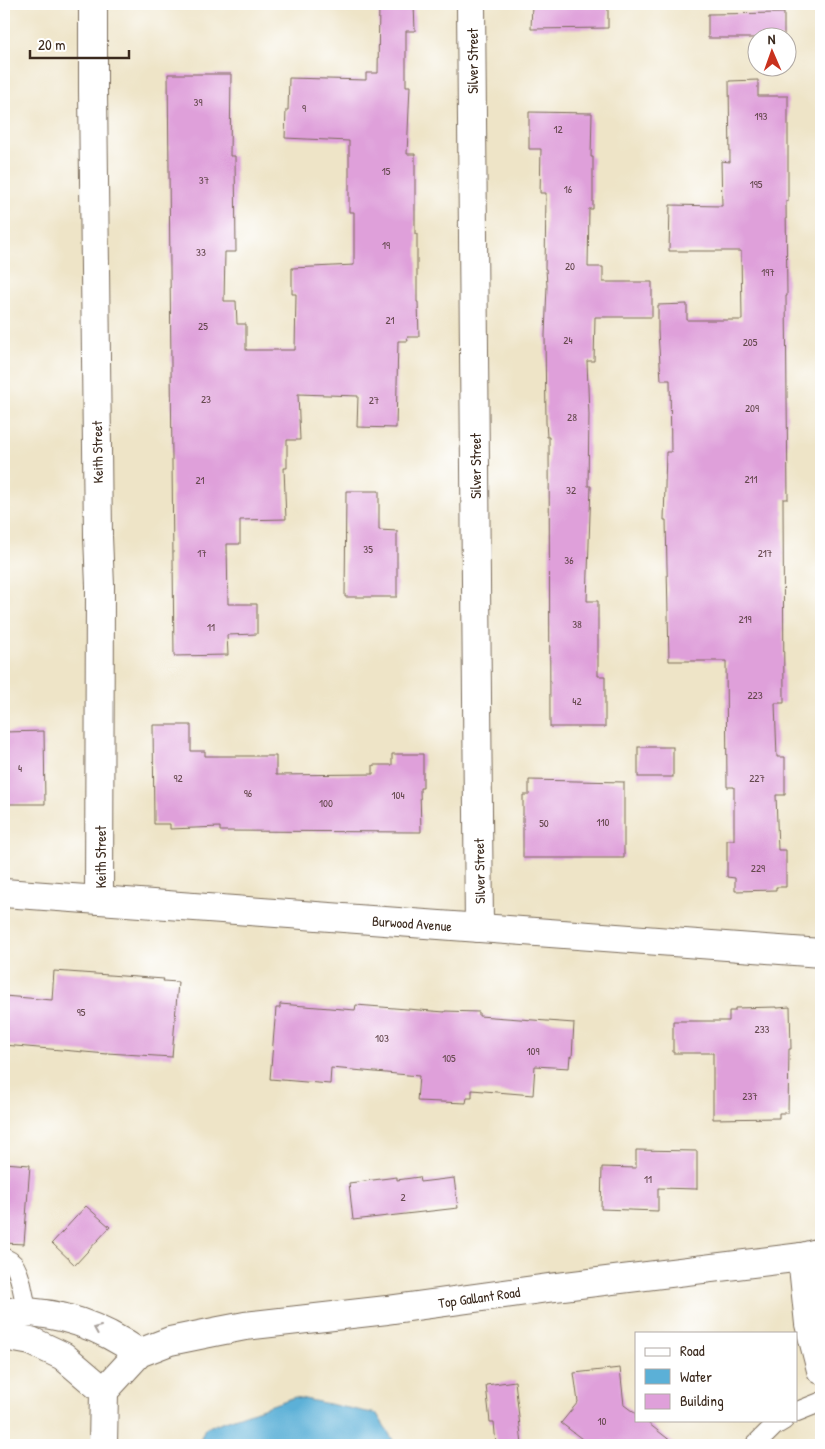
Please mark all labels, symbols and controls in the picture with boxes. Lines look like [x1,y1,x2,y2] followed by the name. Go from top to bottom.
[30,28,129,60] scale bar
[463,28,482,94] street label: Silver Street
[748,28,798,78] north arrow
[767,29,776,48] text: N
[38,34,65,55] text: 20 m
[194,95,202,109] house number: 39
[302,101,306,115] house number: 9
[755,109,768,123] house number: 193
[553,122,563,136] house number: 12
[382,164,391,178] house number: 15
[199,173,209,187] house number: 37
[750,177,763,191] house number: 195
[564,182,573,196] house number: 16
[382,238,390,252] house number: 19
[196,245,206,259] house number: 33
[565,259,575,273] house number: 20
[761,265,775,279] house number: 197
[385,313,395,327] house number: 21
[198,319,208,333] house number: 25
[563,333,573,347] house number: 24
[743,335,758,349] house number: 205
[201,392,211,406] house number: 23
[369,393,379,407] house number: 27
[745,401,759,415] house number: 209
[567,410,577,424] house number: 28
[87,420,107,483] street label: Keith Street
[466,433,485,499] street label: Silver Street
[744,472,758,486] house number: 211
[195,473,205,487] house number: 21
[566,483,576,497] house number: 32
[363,542,373,556] house number: 35
[197,546,207,560] house number: 17
[758,546,772,560] house number: 217
[564,553,574,567] house number: 36
[738,612,752,626] house number: 219
[572,617,582,631] house number: 38
[207,620,215,634] house number: 11
[747,688,763,702] house number: 223
[572,694,582,708] house number: 42
[18,761,22,775] house number: 4
[173,771,183,785] house number: 92
[749,771,765,785] house number: 227
[244,786,253,800] house number: 96
[391,788,405,802] house number: 104
[319,796,333,810] house number: 100
[597,815,610,829] house number: 110
[539,816,549,830] house number: 50
[91,826,110,888] street label: Keith Street
[469,838,489,904] street label: Silver Street
[751,861,765,875] house number: 229
[371,911,453,935] street label: Burwood Avenue
[77,1005,86,1019] house number: 95
[754,1022,770,1036] house number: 233
[375,1031,389,1045] house number: 103
[527,1044,539,1058] house number: 109
[442,1051,456,1065] house number: 105
[742,1089,758,1103] house number: 237
[644,1172,652,1186] house number: 11
[400,1190,406,1204] house number: 2
[437,1282,522,1313] street label: Top Gallant Road
[93,1324,101,1334] one-way arrow
[635,1332,798,1422] legend
[680,1340,705,1361] text: Road
[680,1366,712,1387] text: Water
[680,1390,724,1411] text: Building
[598,1414,607,1428] house number: 10

